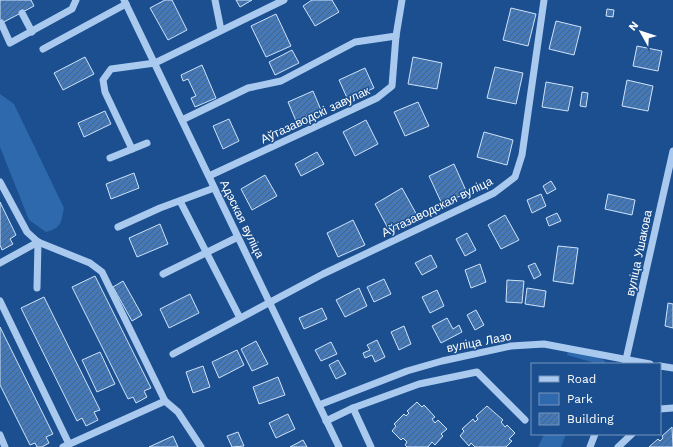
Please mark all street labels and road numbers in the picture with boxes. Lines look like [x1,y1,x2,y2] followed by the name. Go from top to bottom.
[258,83,372,146] street label: Аўтазаводскі завулак
[379,174,495,240] street label: Аўтазаводская вуліца
[217,178,267,261] street label: Адэская вуліца
[623,208,655,297] street label: вуліца Ушакова
[445,329,513,355] street label: вуліца Лазо

